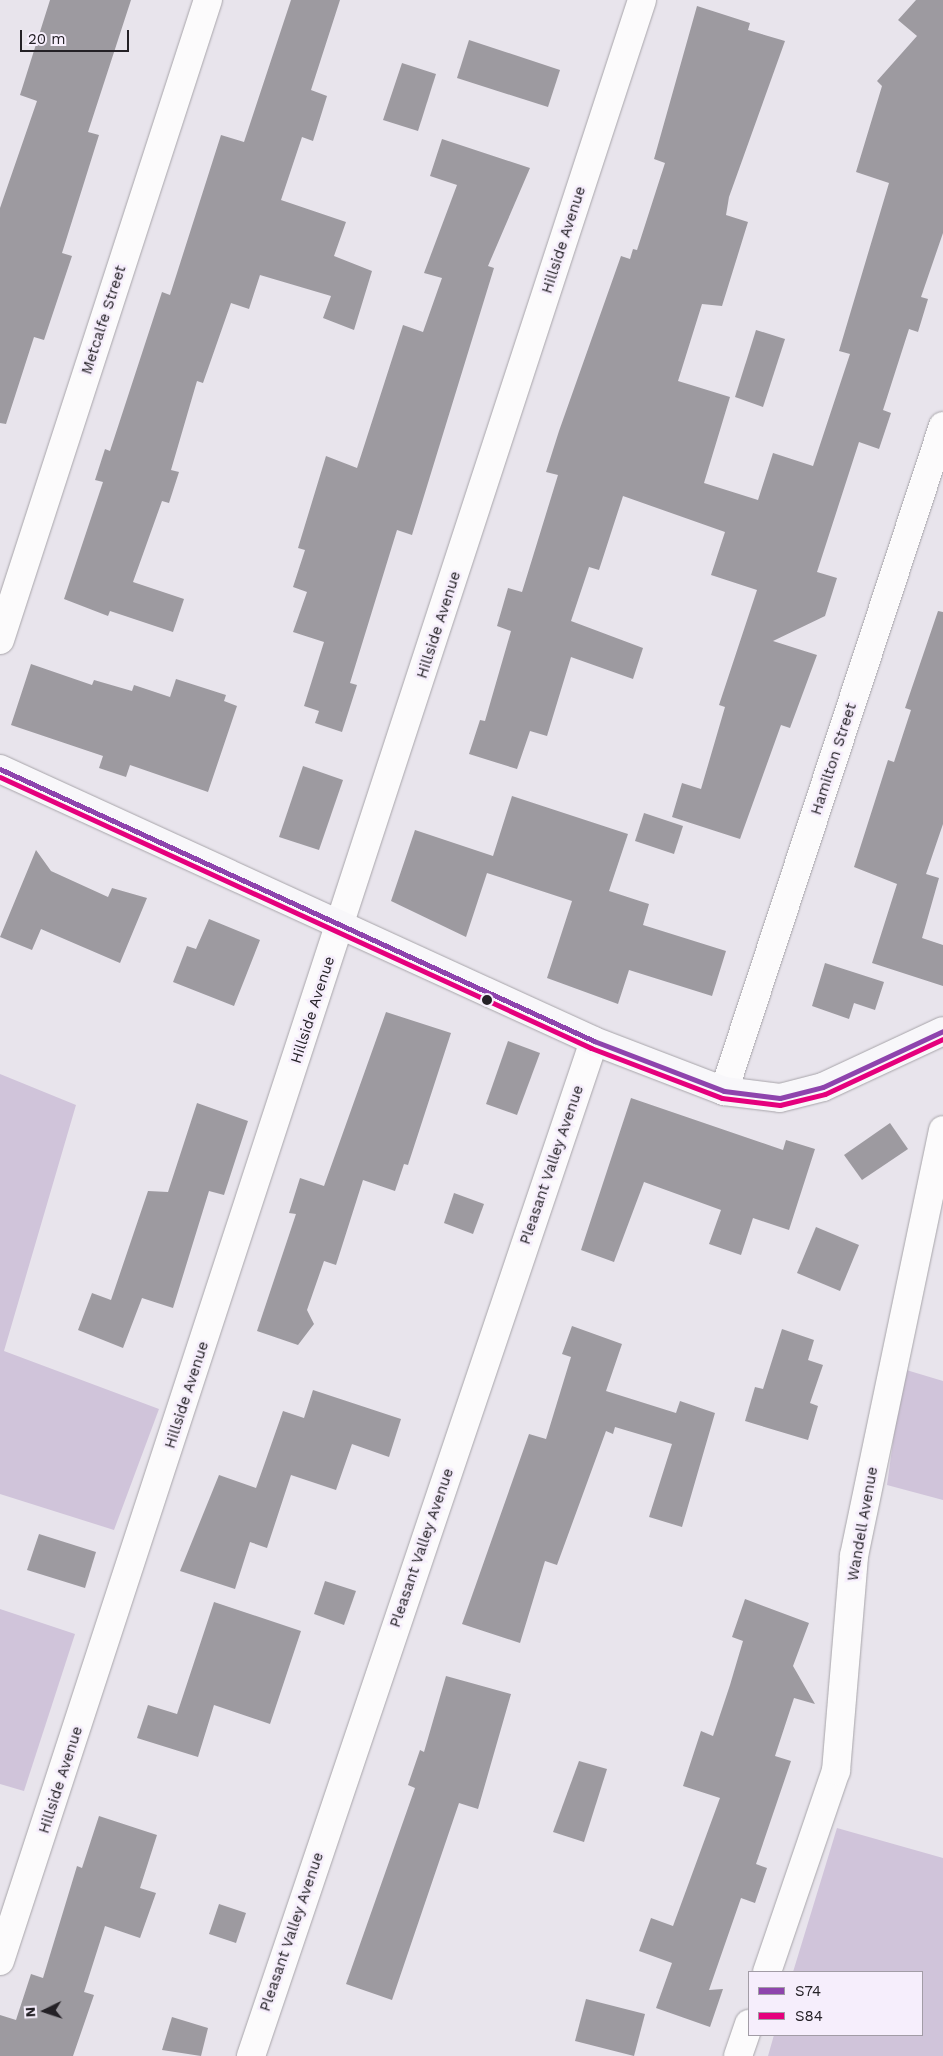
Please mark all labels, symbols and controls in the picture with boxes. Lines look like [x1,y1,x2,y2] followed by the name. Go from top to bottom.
[22,20,131,52] scale bar
[28,30,66,48] text: 20 m
[538,184,590,296] street label: Hillside Avenue
[78,263,130,377] street label: Metcalfe Street
[413,569,465,681] street label: Hillside Avenue
[807,701,861,817] street label: Hamilton Street
[287,954,339,1066] street label: Hillside Avenue
[482,995,492,1005] unlabelled marker
[516,1082,588,1248] street label: Pleasant Valley Avenue
[161,1339,213,1451] street label: Hillside Avenue
[386,1465,458,1631] street label: Pleasant Valley Avenue
[844,1465,882,1583] street label: Wandell Avenue
[35,1724,87,1836] street label: Hillside Avenue
[256,1849,328,2015] street label: Pleasant Valley Avenue
[748,1971,923,2036] legend
[795,1982,821,2000] text: S74
[20,1986,70,2036] north arrow
[22,2006,38,2018] text: N
[795,2007,823,2025] text: S84

